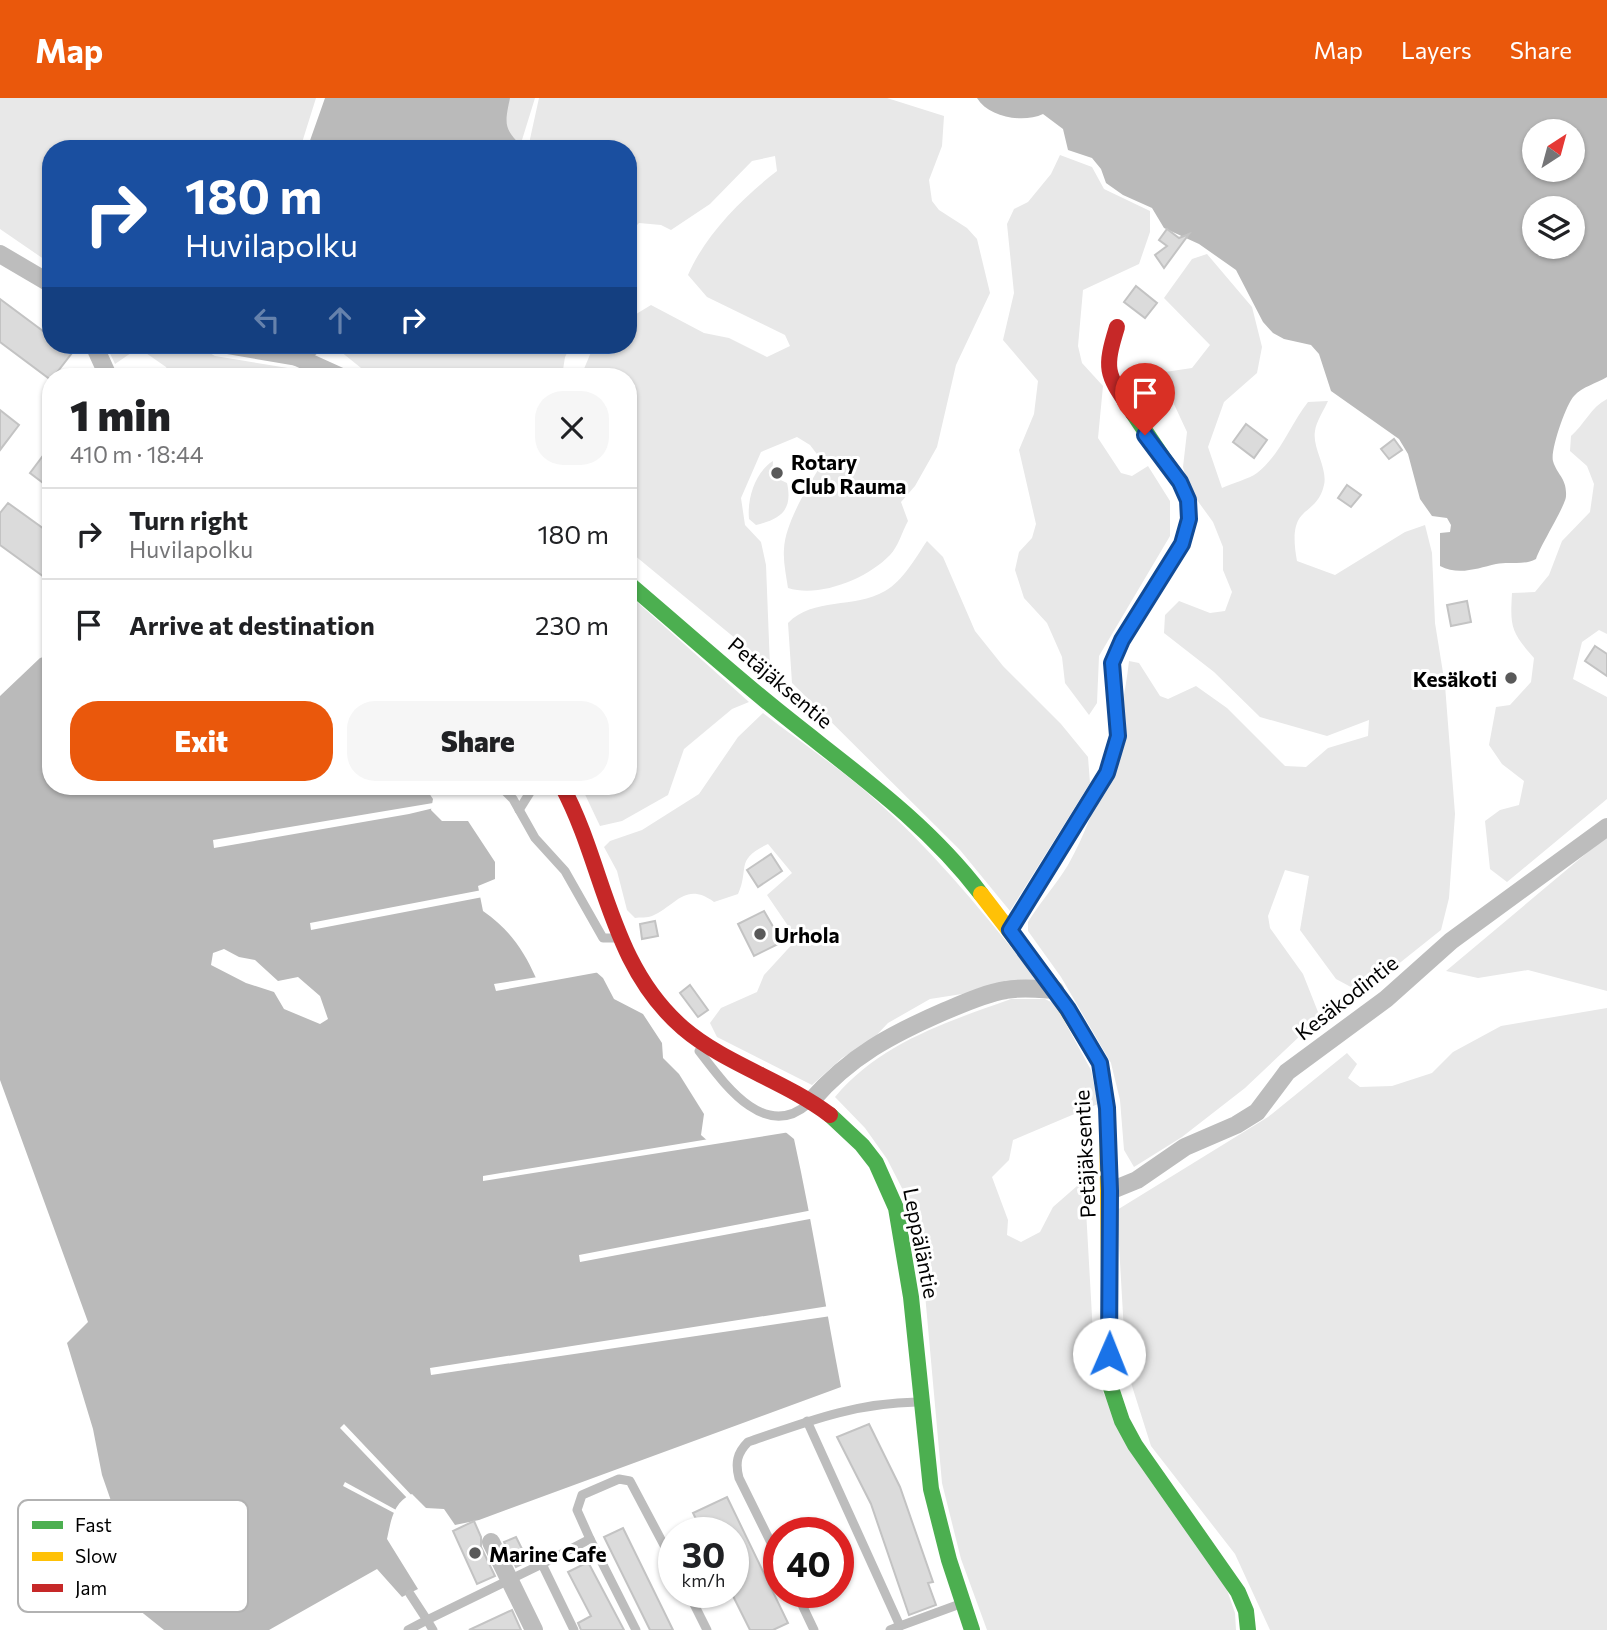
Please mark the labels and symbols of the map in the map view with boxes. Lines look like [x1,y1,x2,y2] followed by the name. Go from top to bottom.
[1522,119,1586,182] north arrow
[1115,363,1175,435] pin
[791,449,906,498] place label: Rotary Club Rauma
[769,465,785,481] marker: Rotary Club Rauma
[724,631,838,733] street label: Petäjäksentie
[1413,666,1497,691] place label: Kesäkoti
[1503,670,1519,686] marker: Kesäkoti
[774,922,839,947] place label: Urhola
[752,926,768,942] marker: Urhola
[1290,949,1402,1045] street label: Kesäkodintie
[1068,1089,1100,1219] street label: Petäjäksentie
[899,1186,945,1300] street label: Leppäläntie
[1072,1317,1146,1391] position arrow
[18,1500,248,1612] legend
[75,1513,112,1536] text: Fast
[763,1517,854,1608] speed limit sign: 40
[489,1541,607,1566] place label: Marine Cafe
[75,1544,117,1567] text: Slow
[467,1545,483,1561] marker: Marine Cafe
[75,1576,107,1599] text: Jam

